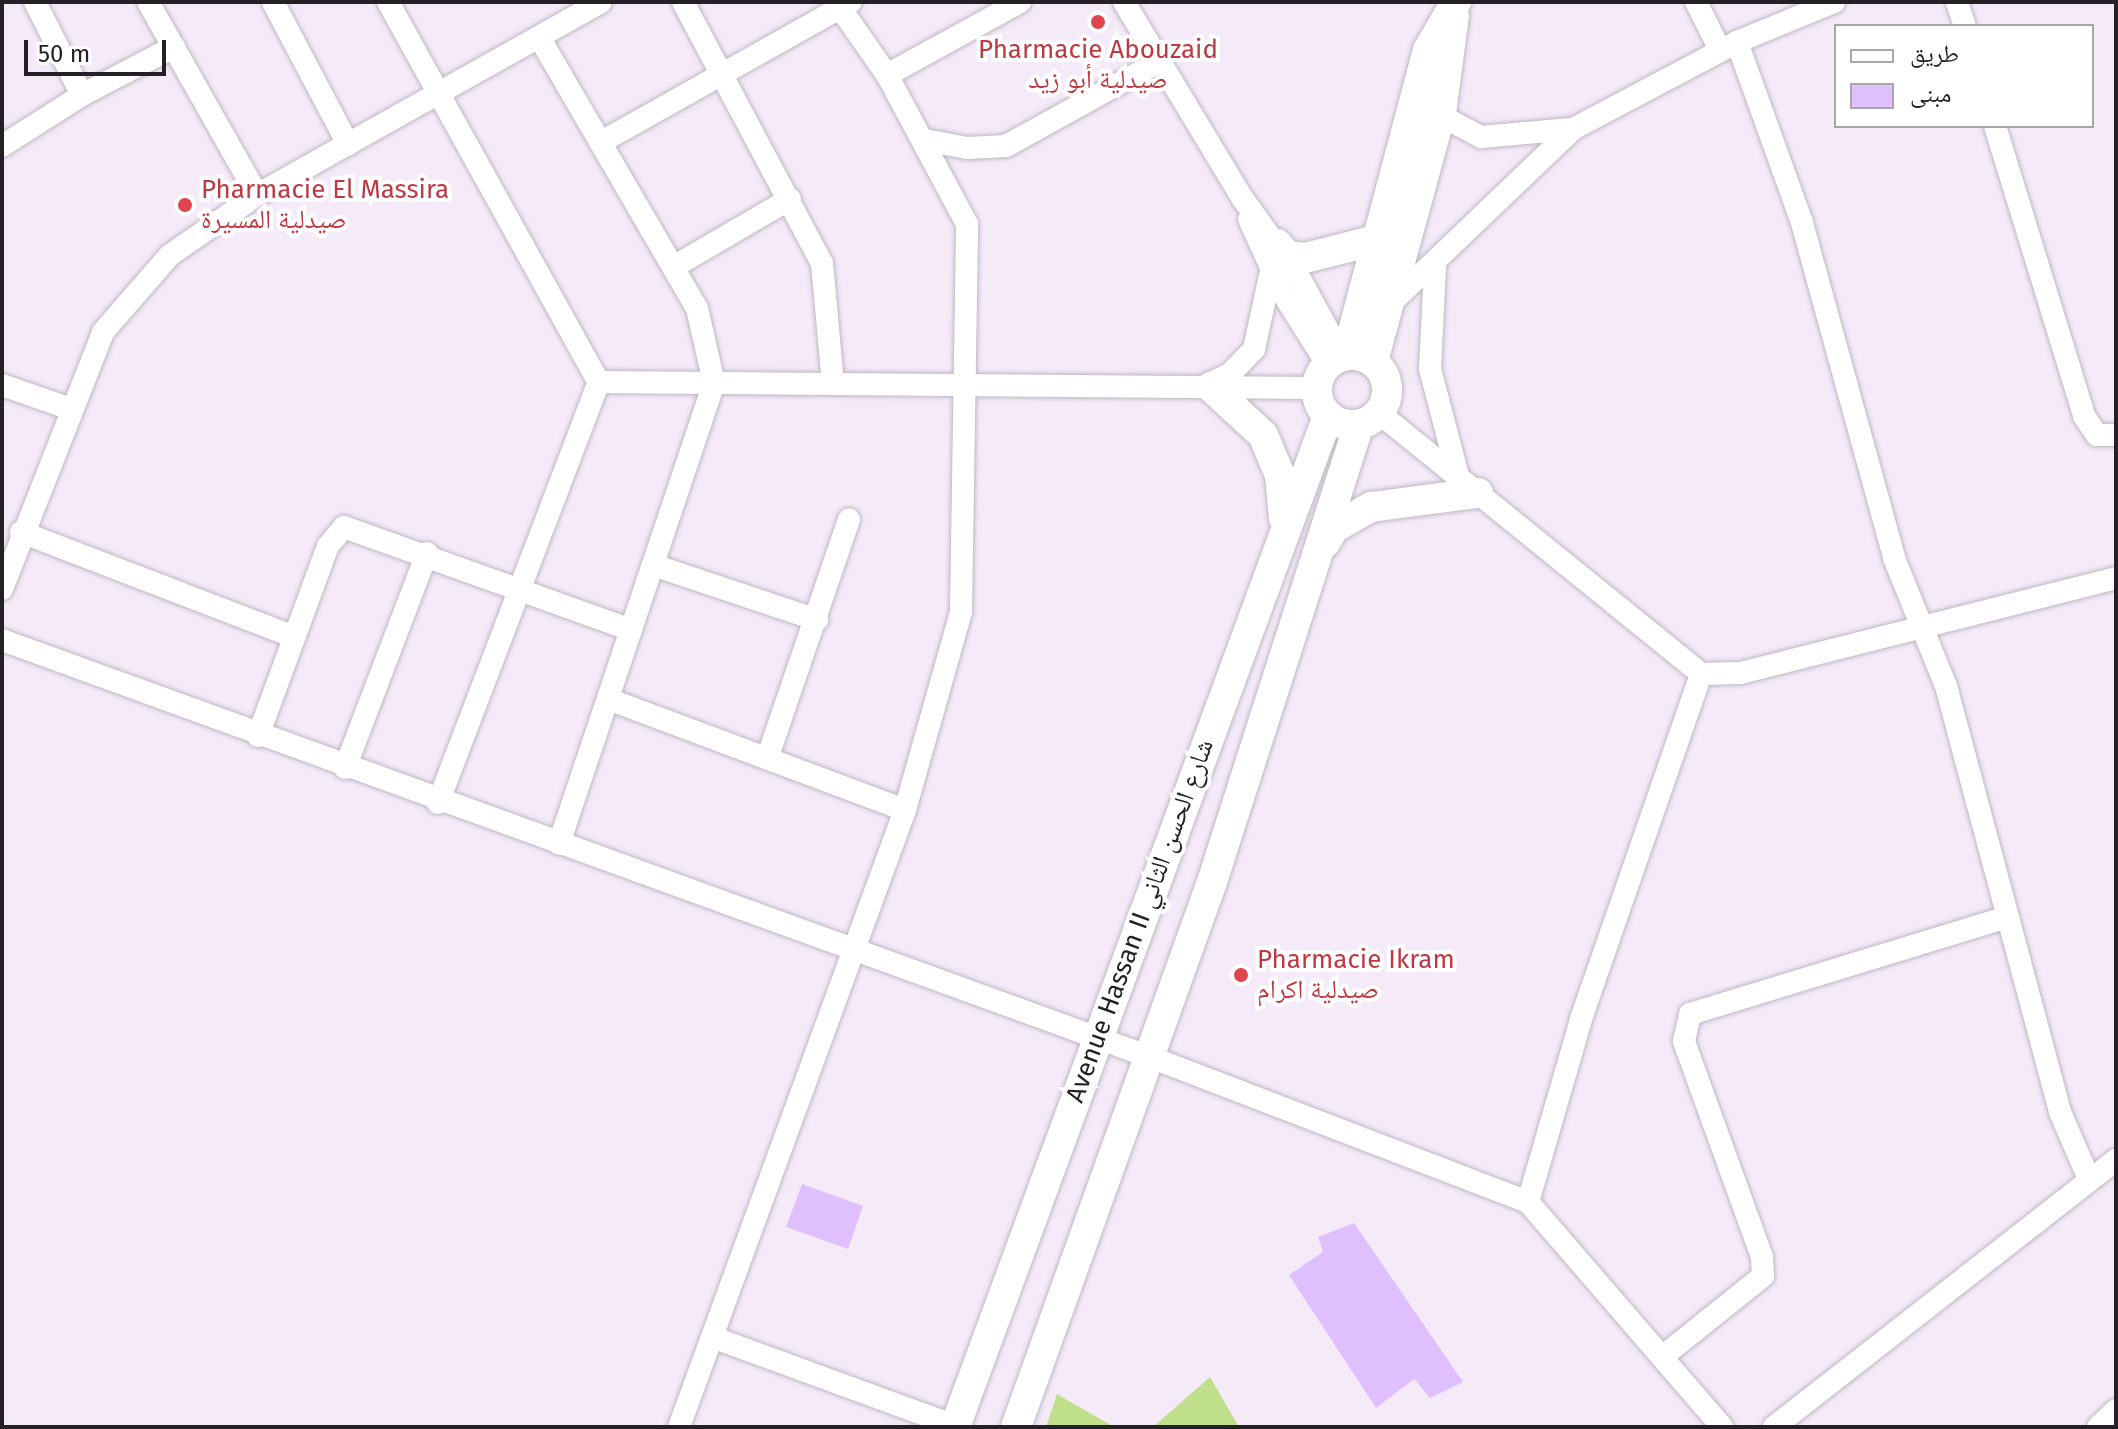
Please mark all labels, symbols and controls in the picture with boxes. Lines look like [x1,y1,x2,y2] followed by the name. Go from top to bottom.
[1089,13,1107,31] marker: Pharmacie Abouzaid صيدلية أبو زيد
[28,24,170,74] scale bar
[1834,24,2094,128] legend
[978,34,1218,96] place label: Pharmacie Abouzaid صيدلية أبو زيد
[38,40,90,68] text: 50 m
[1910,40,1959,68] text: طريق
[1910,80,1951,108] text: مبنى
[201,174,449,236] place label: Pharmacie El Massira صيدلية المسيرة
[176,196,194,214] marker: Pharmacie El Massira صيدلية المسيرة
[1060,735,1220,1107] street label: Avenue Hassan II شارع الحسن الثاني
[1257,944,1455,1006] place label: Pharmacie Ikram صيدلية اكرام
[1232,966,1250,984] marker: Pharmacie Ikram صيدلية اكرام

